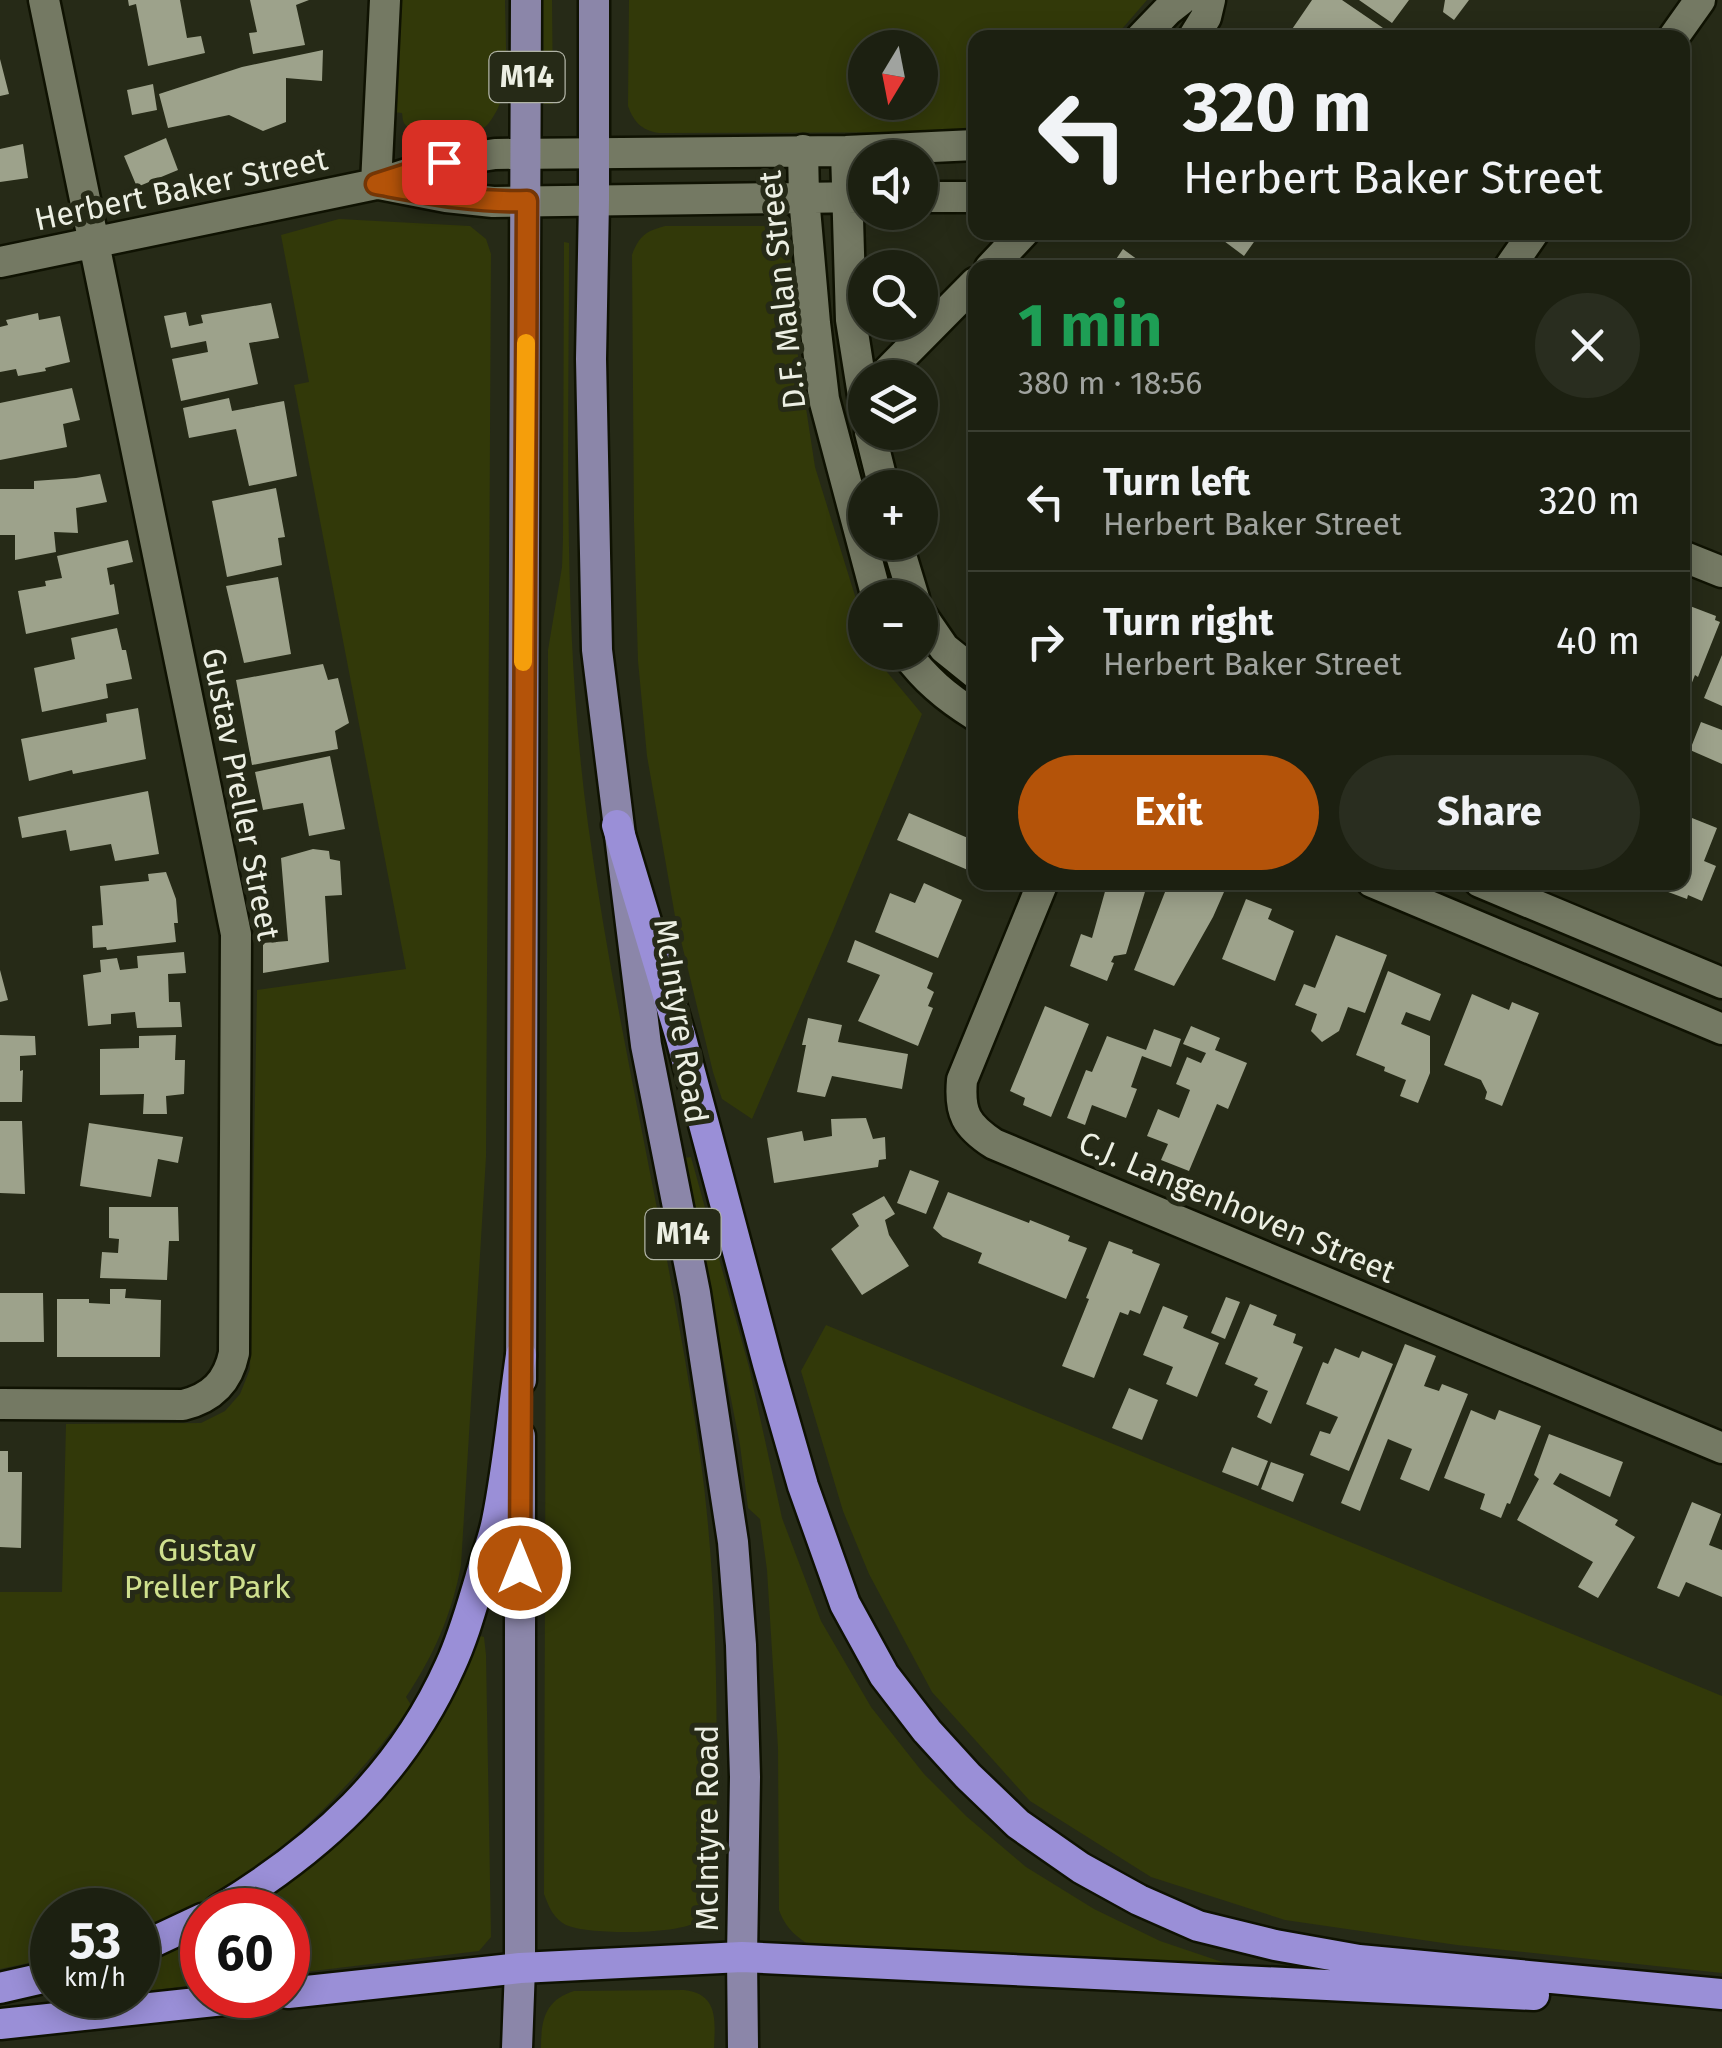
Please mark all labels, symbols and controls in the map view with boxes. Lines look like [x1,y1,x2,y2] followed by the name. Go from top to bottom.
[848,30,938,120] north arrow
[848,30,938,670] map controls
[490,52,564,102] road number: M14
[1183,66,1372,150] text: 320 m
[1018,70,1148,200] icon: left
[402,120,487,205] pin
[417,135,472,190] icon: arrive
[31,139,331,239] street label: Herbert Baker Street
[848,140,938,230] button: sound
[1183,151,1603,205] text: Herbert Baker Street
[751,168,813,411] street label: D.F. Malan Street
[848,250,938,340] button: search
[1018,290,1162,362] text: 1 min
[1535,293,1640,398] button: close
[848,360,938,450] button: layers
[1018,364,1202,402] text: 380 m · 18:56
[1103,459,1250,505] text: Turn left
[848,470,938,560] button: +
[1018,474,1073,529] icon: left
[1539,478,1640,524] text: 320 m
[1103,505,1401,543] text: Herbert Baker Street
[848,580,938,670] button: −
[1103,599,1273,645] text: Turn right
[1018,614,1073,669] icon: right
[1556,618,1640,664] text: 40 m
[194,645,288,944] street label: Gustav Preller Street
[1103,645,1401,683] text: Herbert Baker Street
[1018,755,1319,870] button: Exit
[1339,755,1640,870] button: Share
[646,916,716,1126] street label: McIntyre Road
[1073,1123,1401,1291] street label: C.J. Langenhoven Street
[646,1209,720,1259] road number: M14
[468,1516,572,1620] position arrow
[124,1531,291,1606] park label: Gustav Preller Park
[688,1725,726,1931] street label: McIntyre Road
[180,1888,310,2018] speed limit sign: 60
[69,1911,121,1971] text: 53
[64,1963,126,1993] text: km/h

